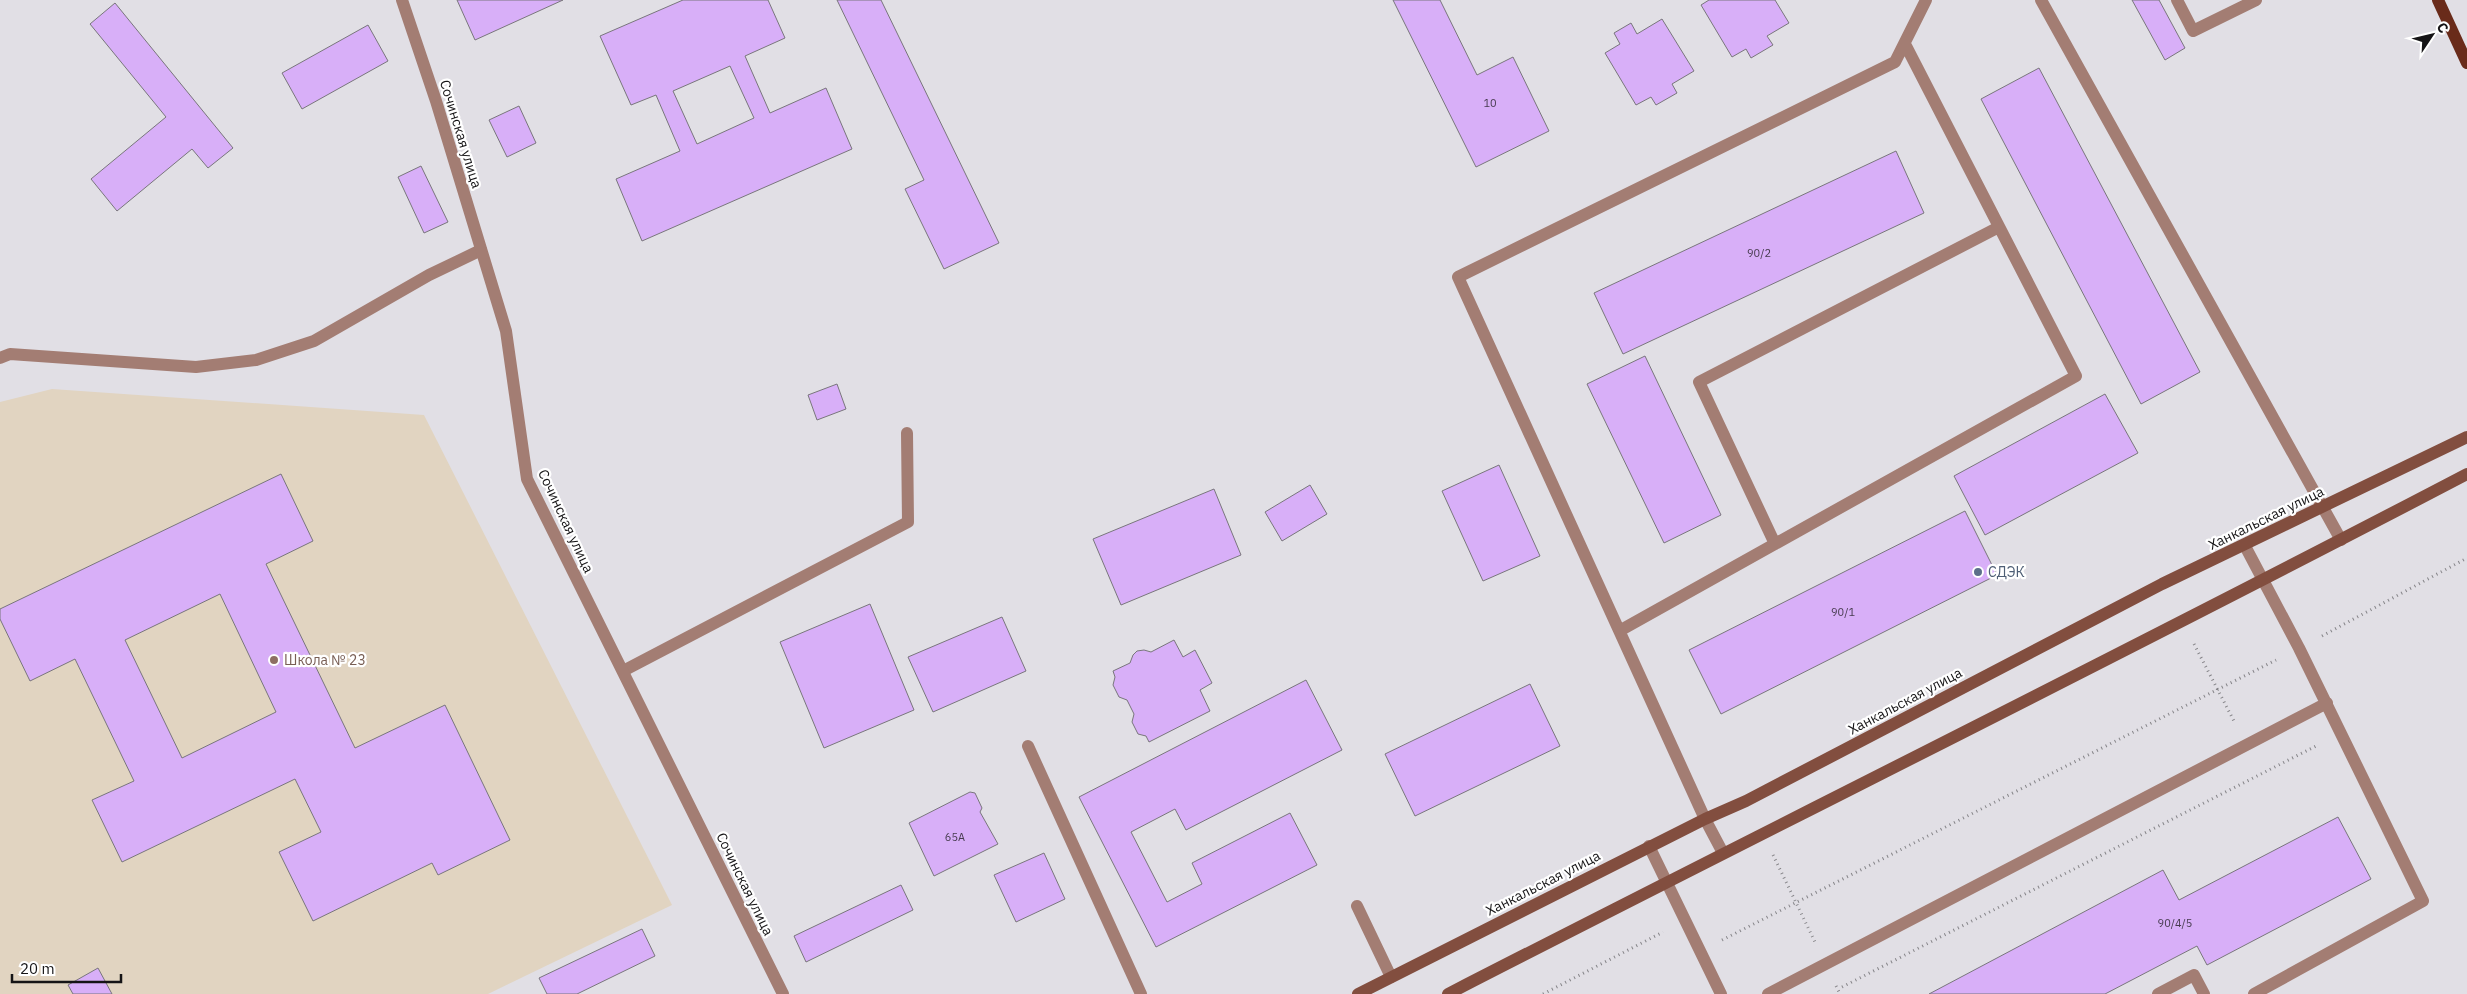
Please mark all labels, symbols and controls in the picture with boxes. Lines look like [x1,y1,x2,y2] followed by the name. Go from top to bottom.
[2407,10,2457,60] north arrow
[2433,19,2453,36] text: С
[436,78,486,191] street label: Сочинская улица
[1483,96,1497,110] house number: 10
[1747,246,1771,260] house number: 90/2
[534,466,598,576] street label: Сочинская улица
[2205,482,2327,554] street label: Ханкальская улица
[1988,563,2025,581] place label: СДЭК
[1972,566,1984,578] marker: СДЭК
[1831,605,1855,619] house number: 90/1
[284,651,366,669] place label: Школа № 23
[268,654,280,666] marker: Школа № 23
[1845,663,1965,739] street label: Ханкальская улица
[712,830,778,939] street label: Сочинская улица
[945,830,965,844] house number: 65А
[1483,846,1604,920] street label: Ханкальская улица
[2158,916,2192,930] house number: 90/4/5
[12,952,121,984] scale bar
[20,959,55,978] text: 20 m

